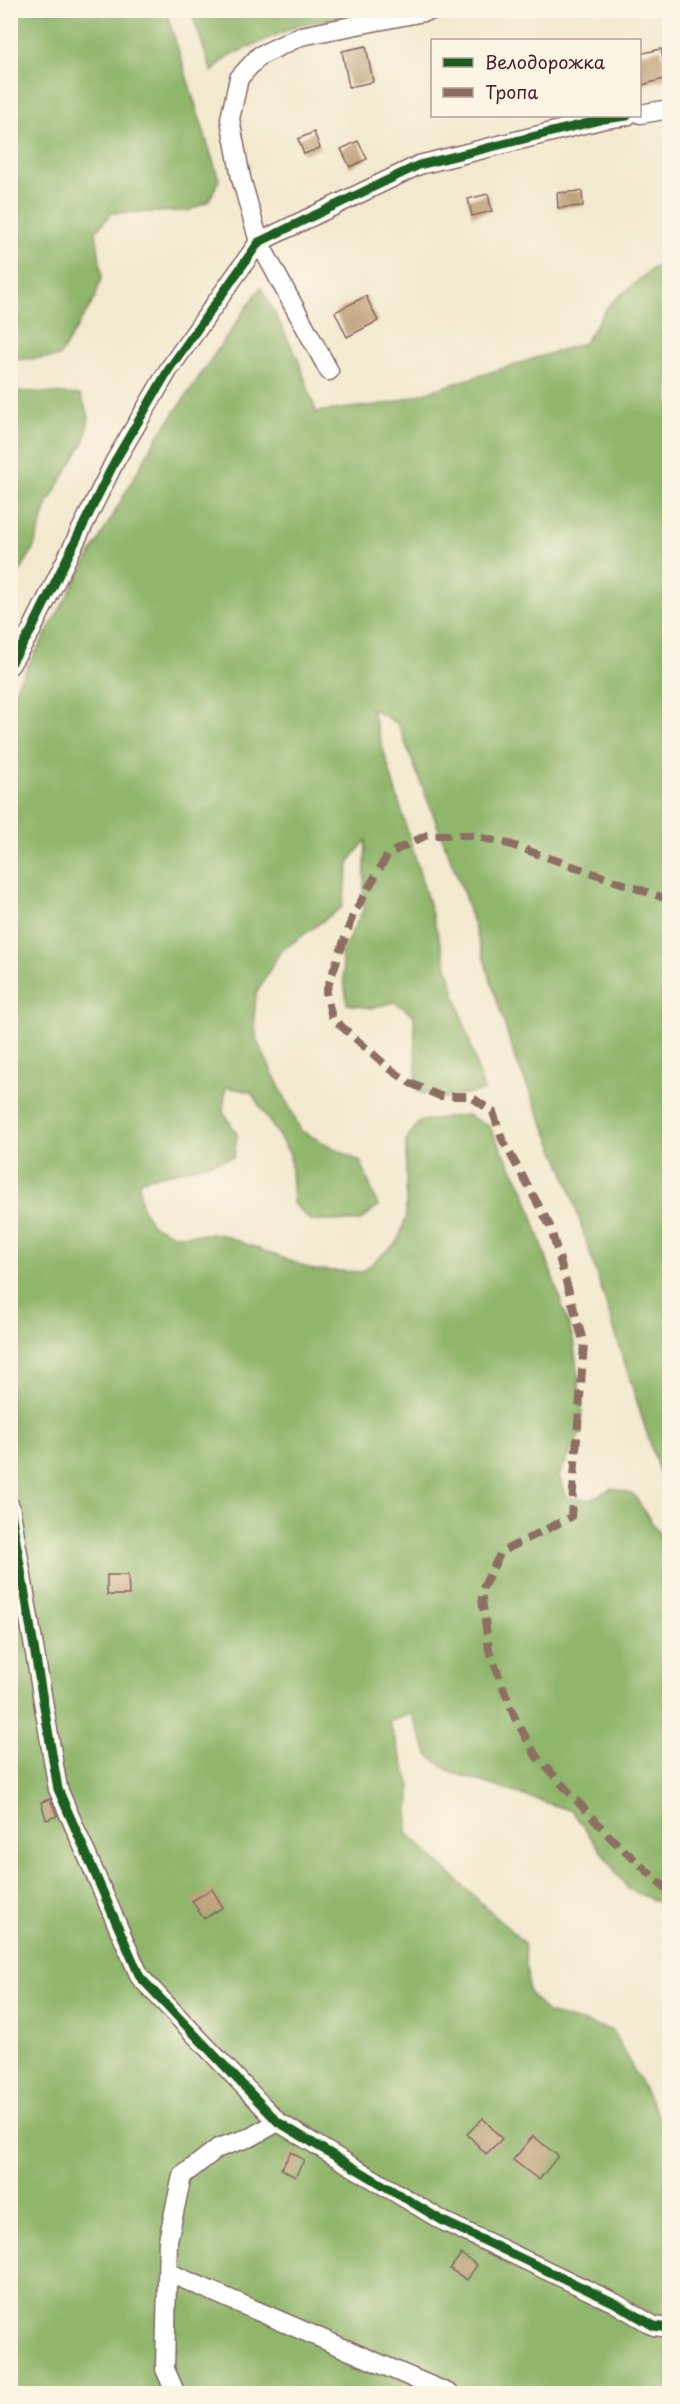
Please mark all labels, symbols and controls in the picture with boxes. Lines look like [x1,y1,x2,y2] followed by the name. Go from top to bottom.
[431,39,641,117] legend
[485,48,606,75] text: Велодорожка
[485,78,538,105] text: Тропа

